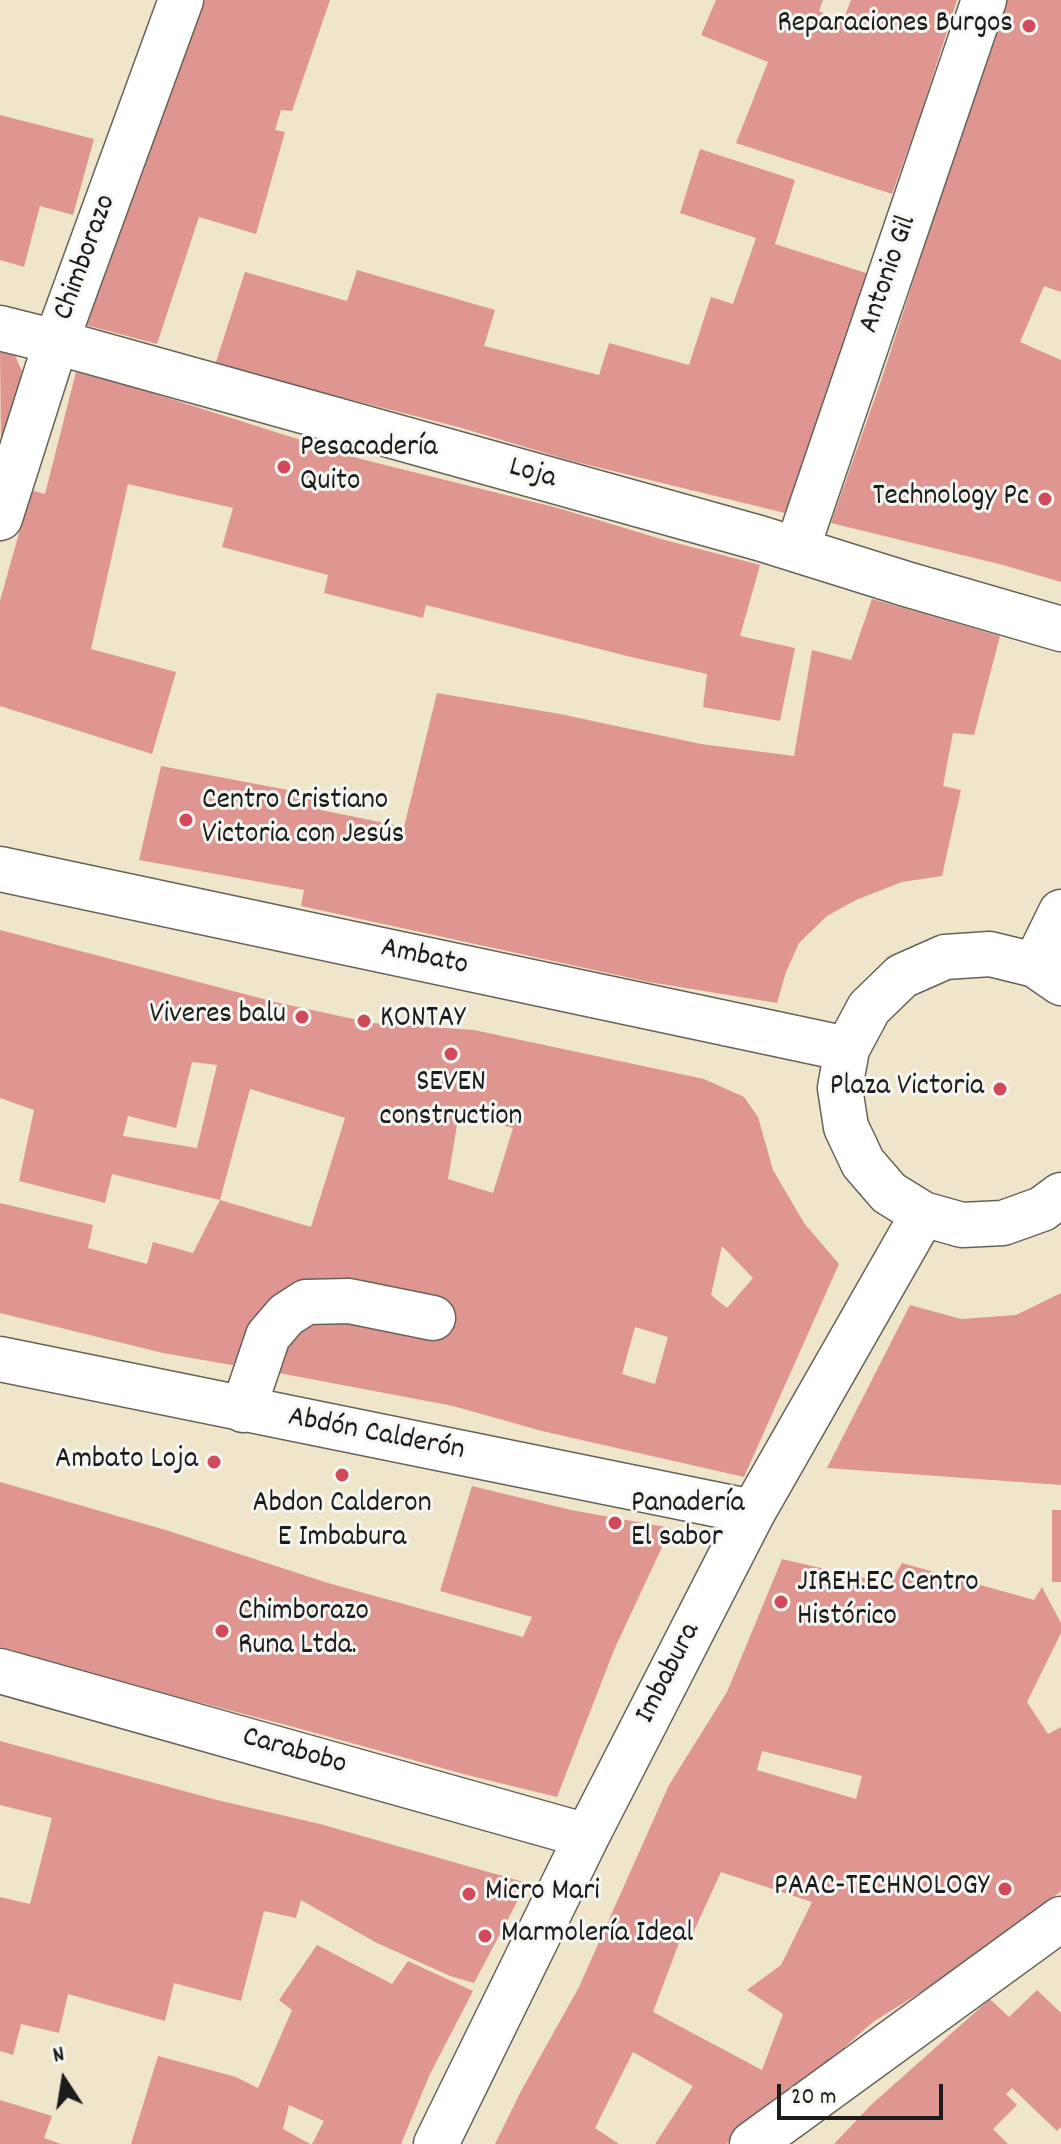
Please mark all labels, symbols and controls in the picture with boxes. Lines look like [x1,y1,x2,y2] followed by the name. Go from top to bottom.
[777,8,1013,44] place label: Reparaciones Burgos
[1020,17,1038,35] marker: Reparaciones Burgos
[48,190,126,326] street label: Chimborazo
[853,211,927,339] street label: Antonio Gil
[300,432,438,502] place label: Pesacadería Quito
[504,451,560,499] street label: Loja
[275,458,293,476] marker: Pesacadería Quito
[872,481,1029,517] place label: Technology Pc
[1036,490,1054,508] marker: Technology Pc
[202,785,404,856] place label: Centro Cristiano Victoria con Jesús
[177,811,195,829] marker: Centro Cristiano Victoria con Jesús
[377,932,471,986] street label: Ambato
[149,999,286,1035] place label: Viveres balu
[380,1003,465,1039] place label: KONTAY
[293,1008,311,1026] marker: Viveres balu
[355,1012,373,1030] marker: KONTAY
[442,1045,460,1063] marker: SEVEN construction
[380,1067,522,1138] place label: SEVEN construction
[830,1071,984,1107] place label: Plaza Victoria
[991,1080,1009,1098] marker: Plaza Victoria
[285,1401,467,1471] street label: Abdón Calderón
[55,1444,198,1480] place label: Ambato Loja
[205,1453,223,1471] marker: Ambato Loja
[333,1466,351,1484] marker: Abdon Calderon E Imbabura
[252,1488,432,1558] place label: Abdon Calderon E Imbabura
[631,1488,745,1558] place label: Panadería El sabor
[606,1514,624,1532] marker: Panadería El sabor
[797,1567,979,1638] place label: JIREH.EC Centro Histórico
[772,1593,790,1611] marker: JIREH.EC Centro Histórico
[238,1596,369,1666] place label: Chimborazo Runa Ltda.
[629,1618,711,1730] street label: Imbabura
[213,1622,231,1640] marker: Chimborazo Runa Ltda.
[238,1721,350,1785] street label: Carabobo
[774,1871,989,1907] place label: PAAC-TECHNOLOGY
[485,1876,600,1912] place label: Micro Mari
[996,1880,1014,1898] marker: PAAC-TECHNOLOGY
[460,1885,478,1903] marker: Micro Mari
[501,1918,693,1954] place label: Marmolería Ideal
[476,1927,494,1945] marker: Marmolería Ideal
[24,2040,104,2120] north arrow
[50,2040,67,2072] text: N
[781,2068,947,2118] scale bar
[791,2081,837,2115] text: 20 m

